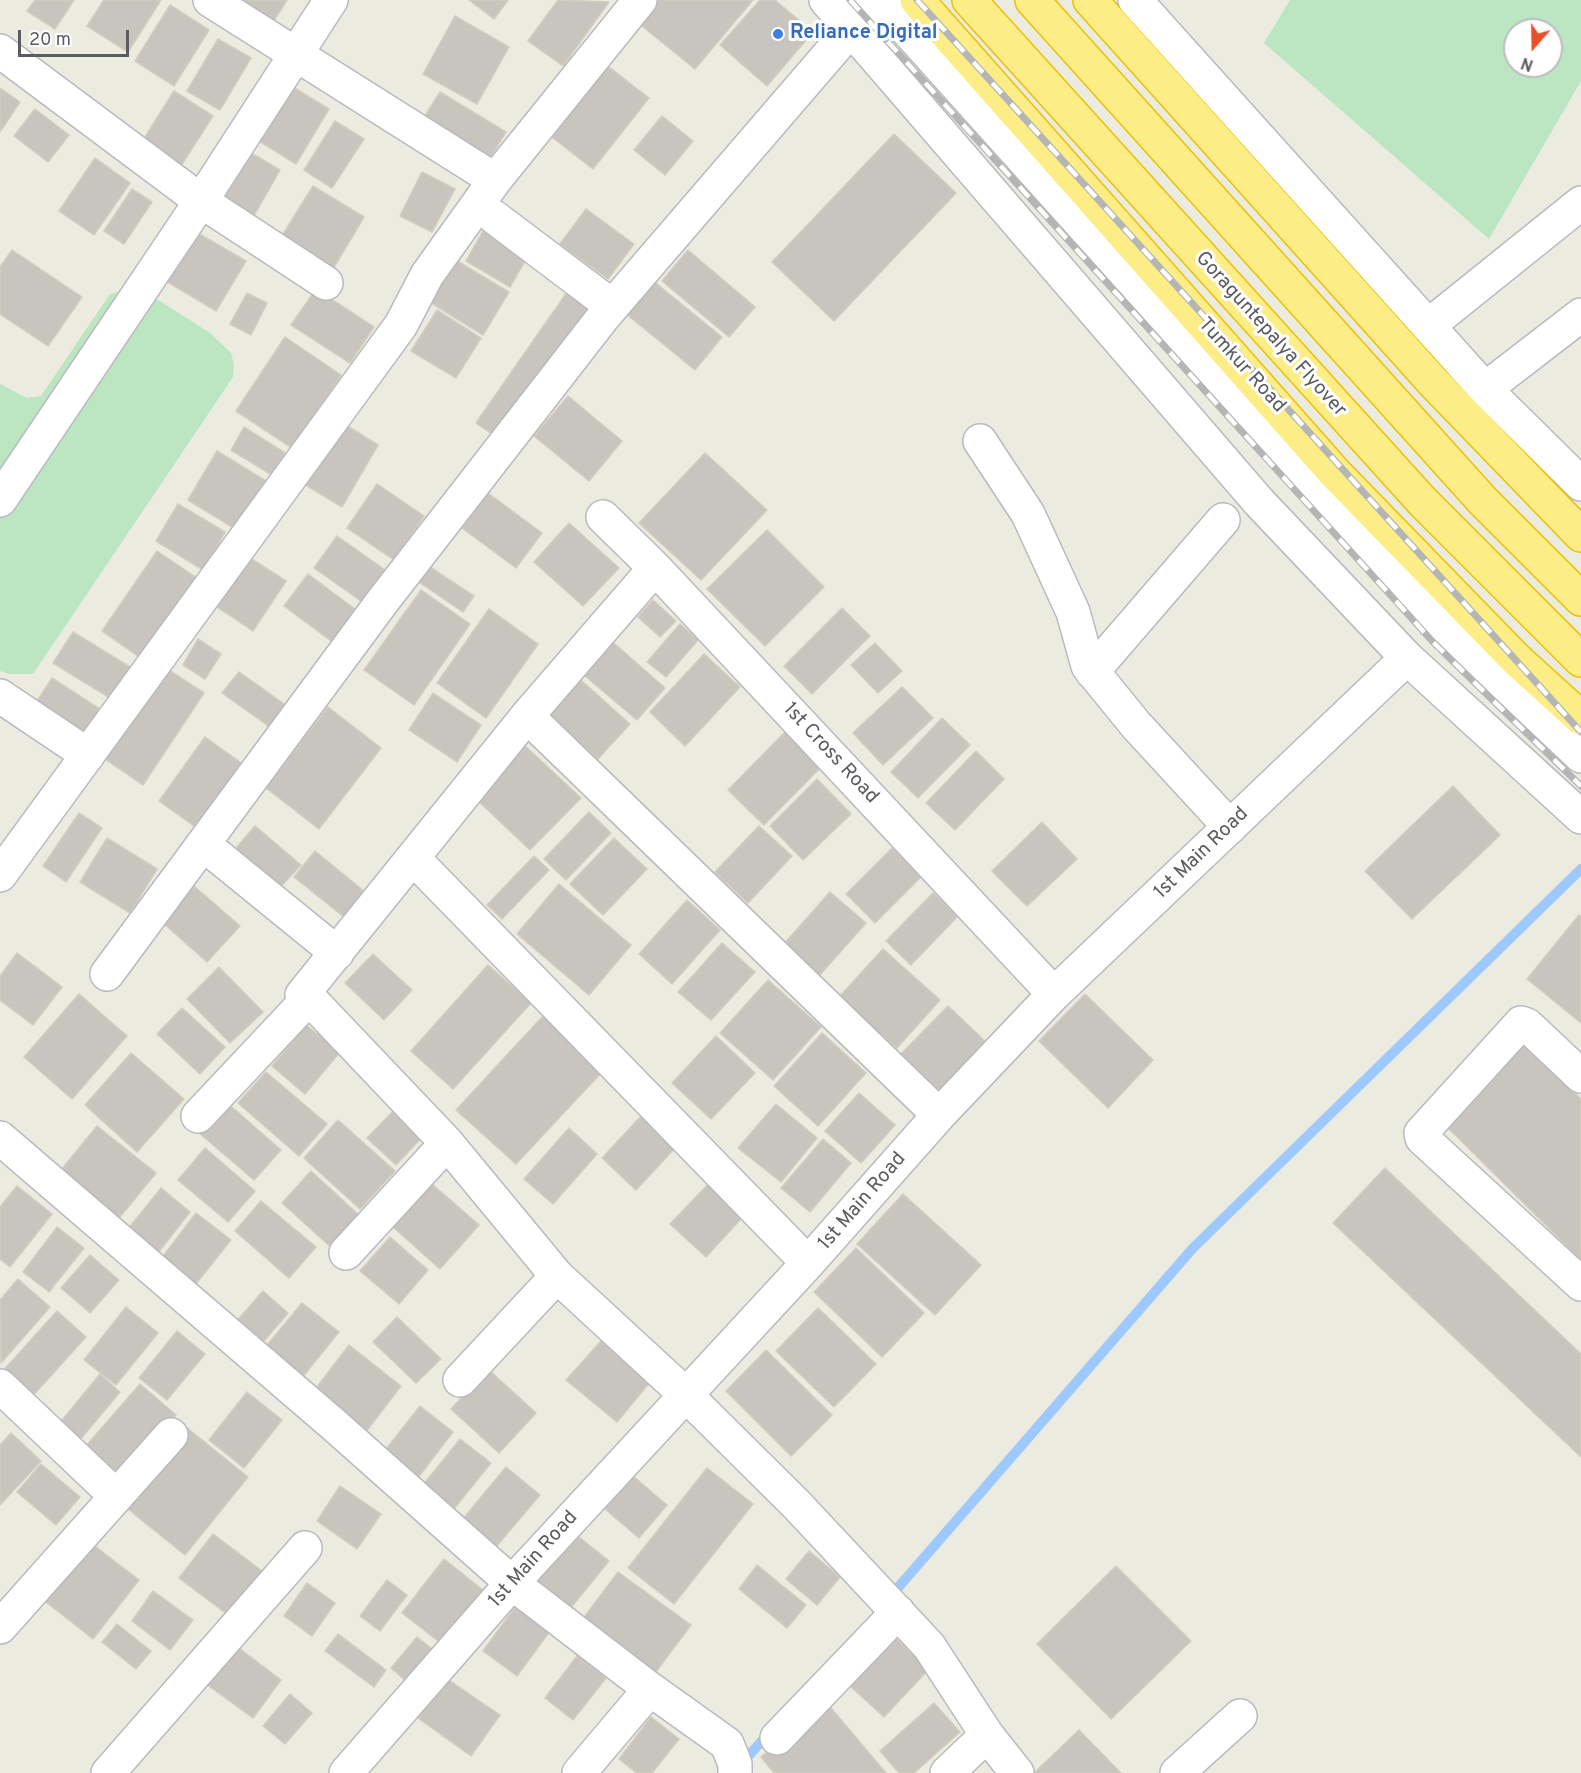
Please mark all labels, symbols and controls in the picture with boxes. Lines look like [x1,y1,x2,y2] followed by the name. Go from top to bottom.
[21,18,132,56] scale bar
[1503,18,1563,78] north arrow
[790,22,938,46] place label: Reliance Digital
[771,27,785,41] marker: Reliance Digital
[29,29,71,52] text: 20 m
[1519,52,1536,74] text: N
[1189,247,1351,423] street label: Goraguntepalya Flyover
[1192,313,1290,419] street label: Tumkur Road
[777,698,883,810] street label: 1st Cross Road
[1150,803,1254,905] street label: 1st Main Road
[814,1148,912,1256] street label: 1st Main Road
[484,1507,584,1613] street label: 1st Main Road

